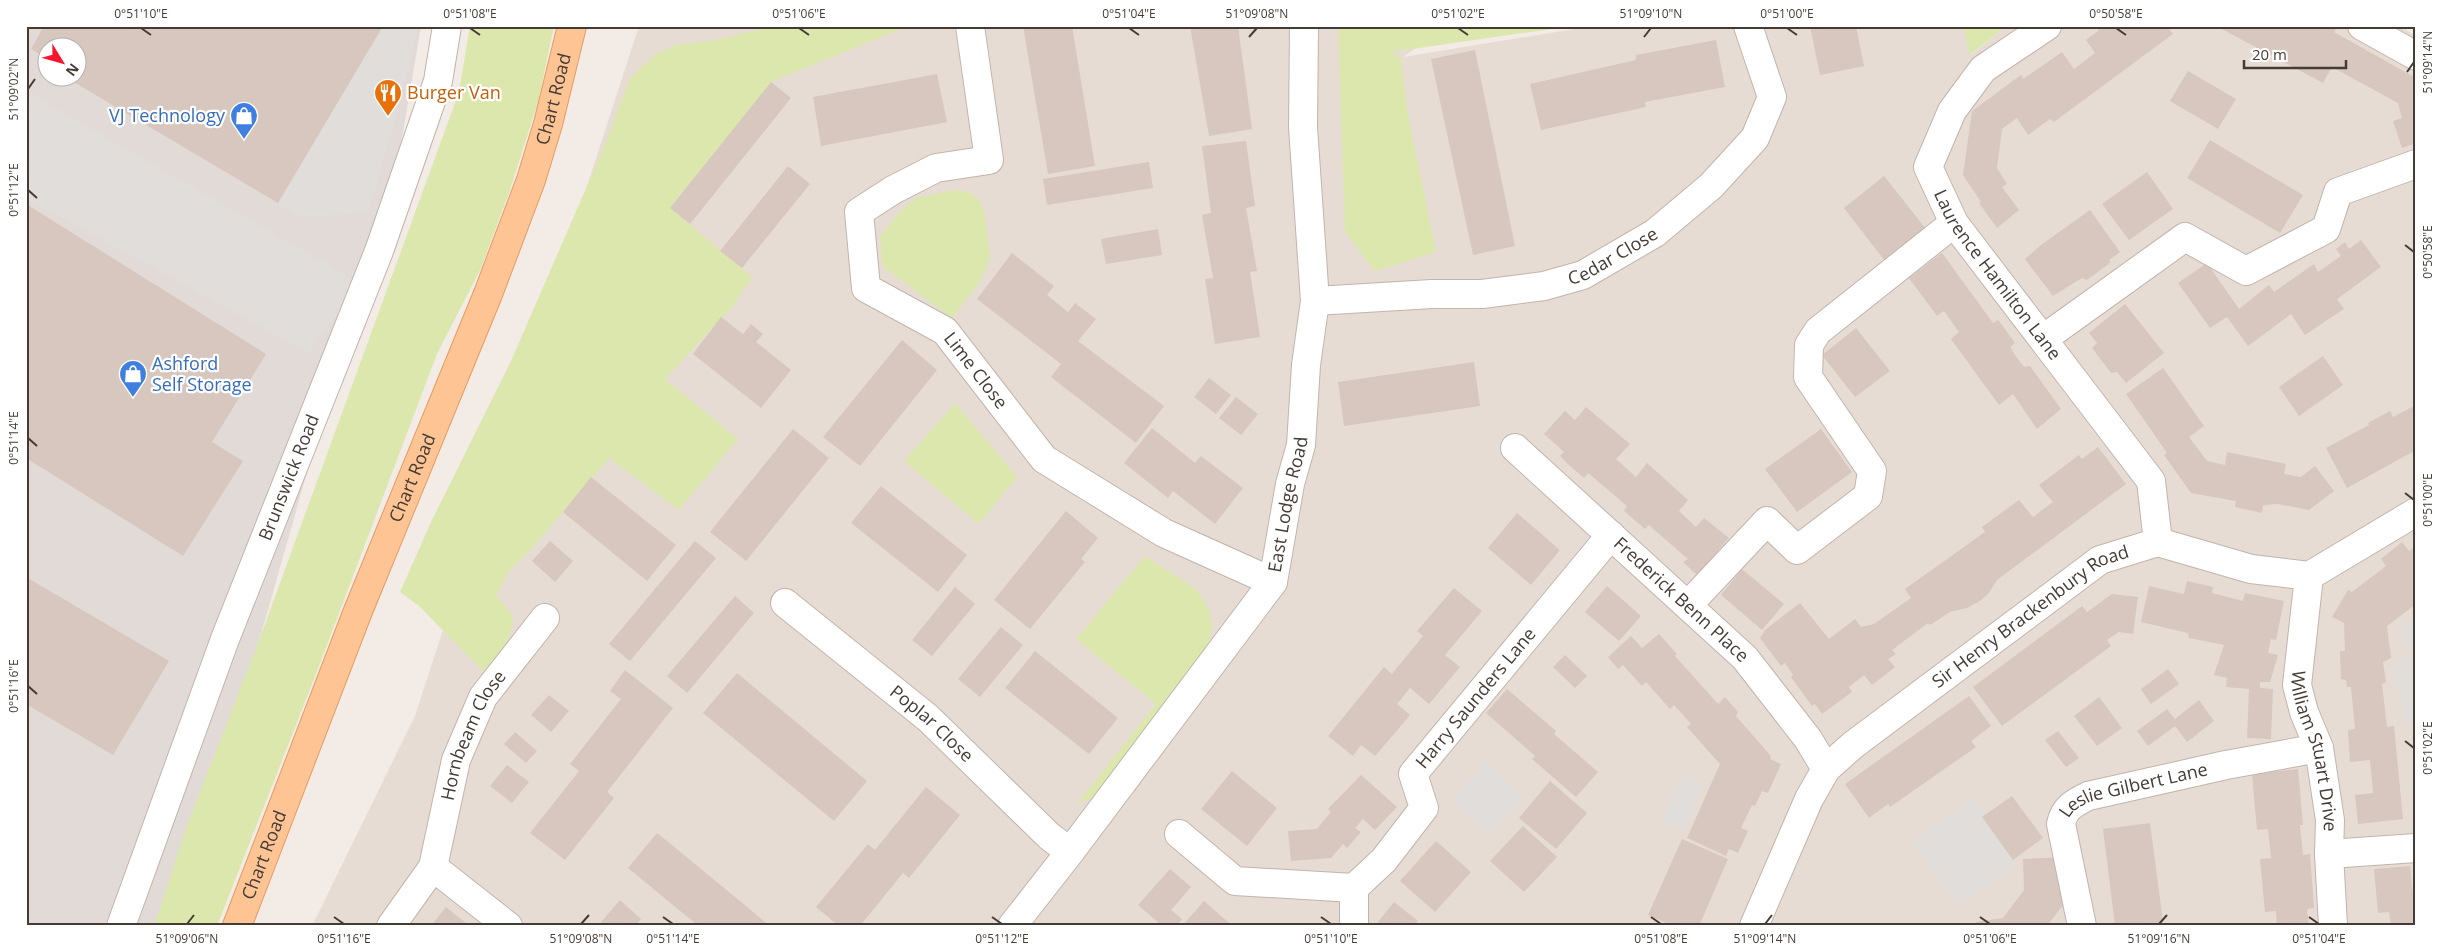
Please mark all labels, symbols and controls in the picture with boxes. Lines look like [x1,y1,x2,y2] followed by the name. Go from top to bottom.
[114,5,168,22] text: 0°51'10"E
[443,5,497,22] text: 0°51'08"E
[772,5,826,22] text: 0°51'06"E
[1102,5,1156,22] text: 0°51'04"E
[1226,5,1288,22] text: 51°09'08"N
[1431,5,1485,22] text: 0°51'02"E
[1620,5,1682,22] text: 51°09'10"N
[1760,5,1814,22] text: 0°51'00"E
[2089,5,2143,22] text: 0°50'58"E
[2419,31,2436,93] text: 51°09'14"N
[38,38,88,88] north arrow
[2244,38,2347,70] scale bar
[2252,44,2287,64] text: 20 m
[529,50,576,148] street label: Chart Road
[5,58,22,120] text: 51°09'02"N
[62,60,84,80] text: N
[373,78,403,117] restaurant icon: Burger Van
[407,80,501,104] place label: Burger Van
[229,101,259,140] shop icon: VJ Technology
[109,103,226,127] place label: VJ Technology
[5,163,22,217] text: 0°51'12"E
[1929,185,2067,364] street label: Laurence Hamilton Lane
[1565,221,1662,290] street label: Cedar Close
[2419,225,2436,279] text: 0°50'58"E
[939,327,1014,413] street label: Lime Close
[152,351,252,396] place label: Ashford Self Storage
[118,359,148,398] shop icon: Ashford Self Storage
[252,410,324,544] street label: Brunswick Road
[5,411,22,465] text: 0°51'14"E
[383,430,440,526] street label: Chart Road
[1262,436,1313,574] street label: East Lodge Road
[2419,473,2436,527] text: 0°51'00"E
[1609,531,1755,667] street label: Frederick Benn Place
[1927,539,2132,693] street label: Sir Henry Brackenbury Road
[1410,622,1541,773] street label: Harry Saunders Lane
[5,659,22,713] text: 0°51'16"E
[435,665,511,802] street label: Hornbeam Close
[2286,669,2343,832] street label: William Stuart Drive
[885,679,979,767] street label: Poplar Close
[2419,721,2436,775] text: 0°51'02"E
[2053,757,2210,822] street label: Leslie Gilbert Lane
[235,807,291,903] street label: Chart Road
[156,930,218,947] text: 51°09'06"N
[317,930,371,947] text: 0°51'16"E
[550,930,612,947] text: 51°09'08"N
[646,930,700,947] text: 0°51'14"E
[975,930,1029,947] text: 0°51'12"E
[1304,930,1358,947] text: 0°51'10"E
[1634,930,1688,947] text: 0°51'08"E
[1734,930,1796,947] text: 51°09'14"N
[1963,930,2017,947] text: 0°51'06"E
[2128,930,2190,947] text: 51°09'16"N
[2292,930,2346,947] text: 0°51'04"E

